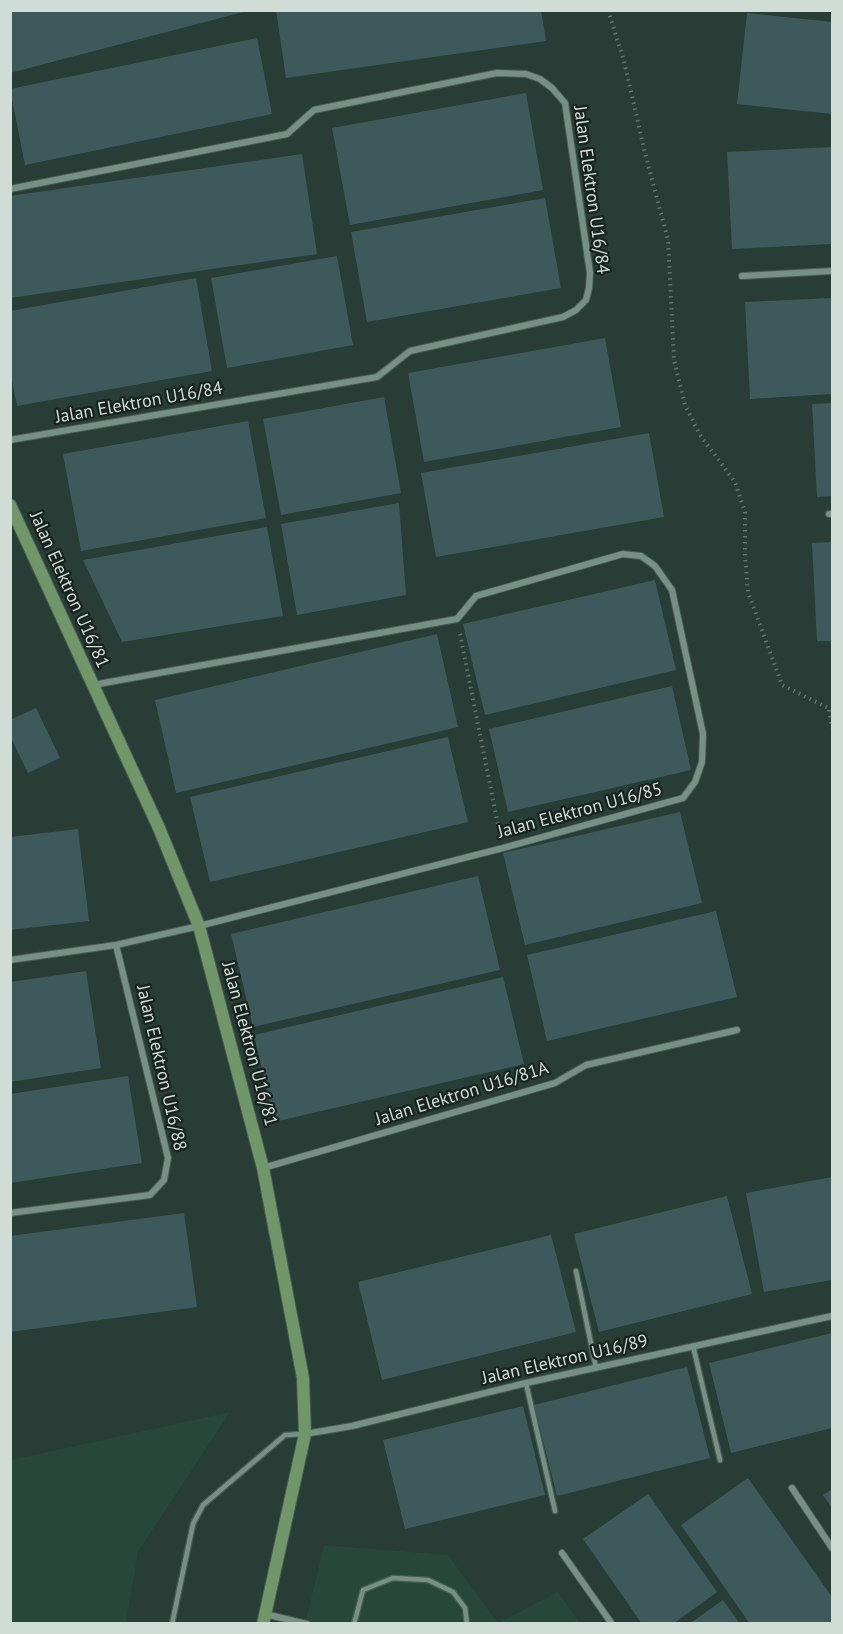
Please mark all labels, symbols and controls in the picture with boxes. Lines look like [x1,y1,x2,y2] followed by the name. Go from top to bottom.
[569,105,613,275] street label: Jalan Elektron U16/84
[54,378,224,428] street label: Jalan Elektron U16/84
[25,508,113,672] street label: Jalan Elektron U16/81
[495,779,665,843] street label: Jalan Elektron U16/85
[217,959,281,1129] street label: Jalan Elektron U16/81
[131,983,191,1153] street label: Jalan Elektron U16/88
[373,1057,551,1131] street label: Jalan Elektron U16/81A
[480,1330,650,1390] street label: Jalan Elektron U16/89

